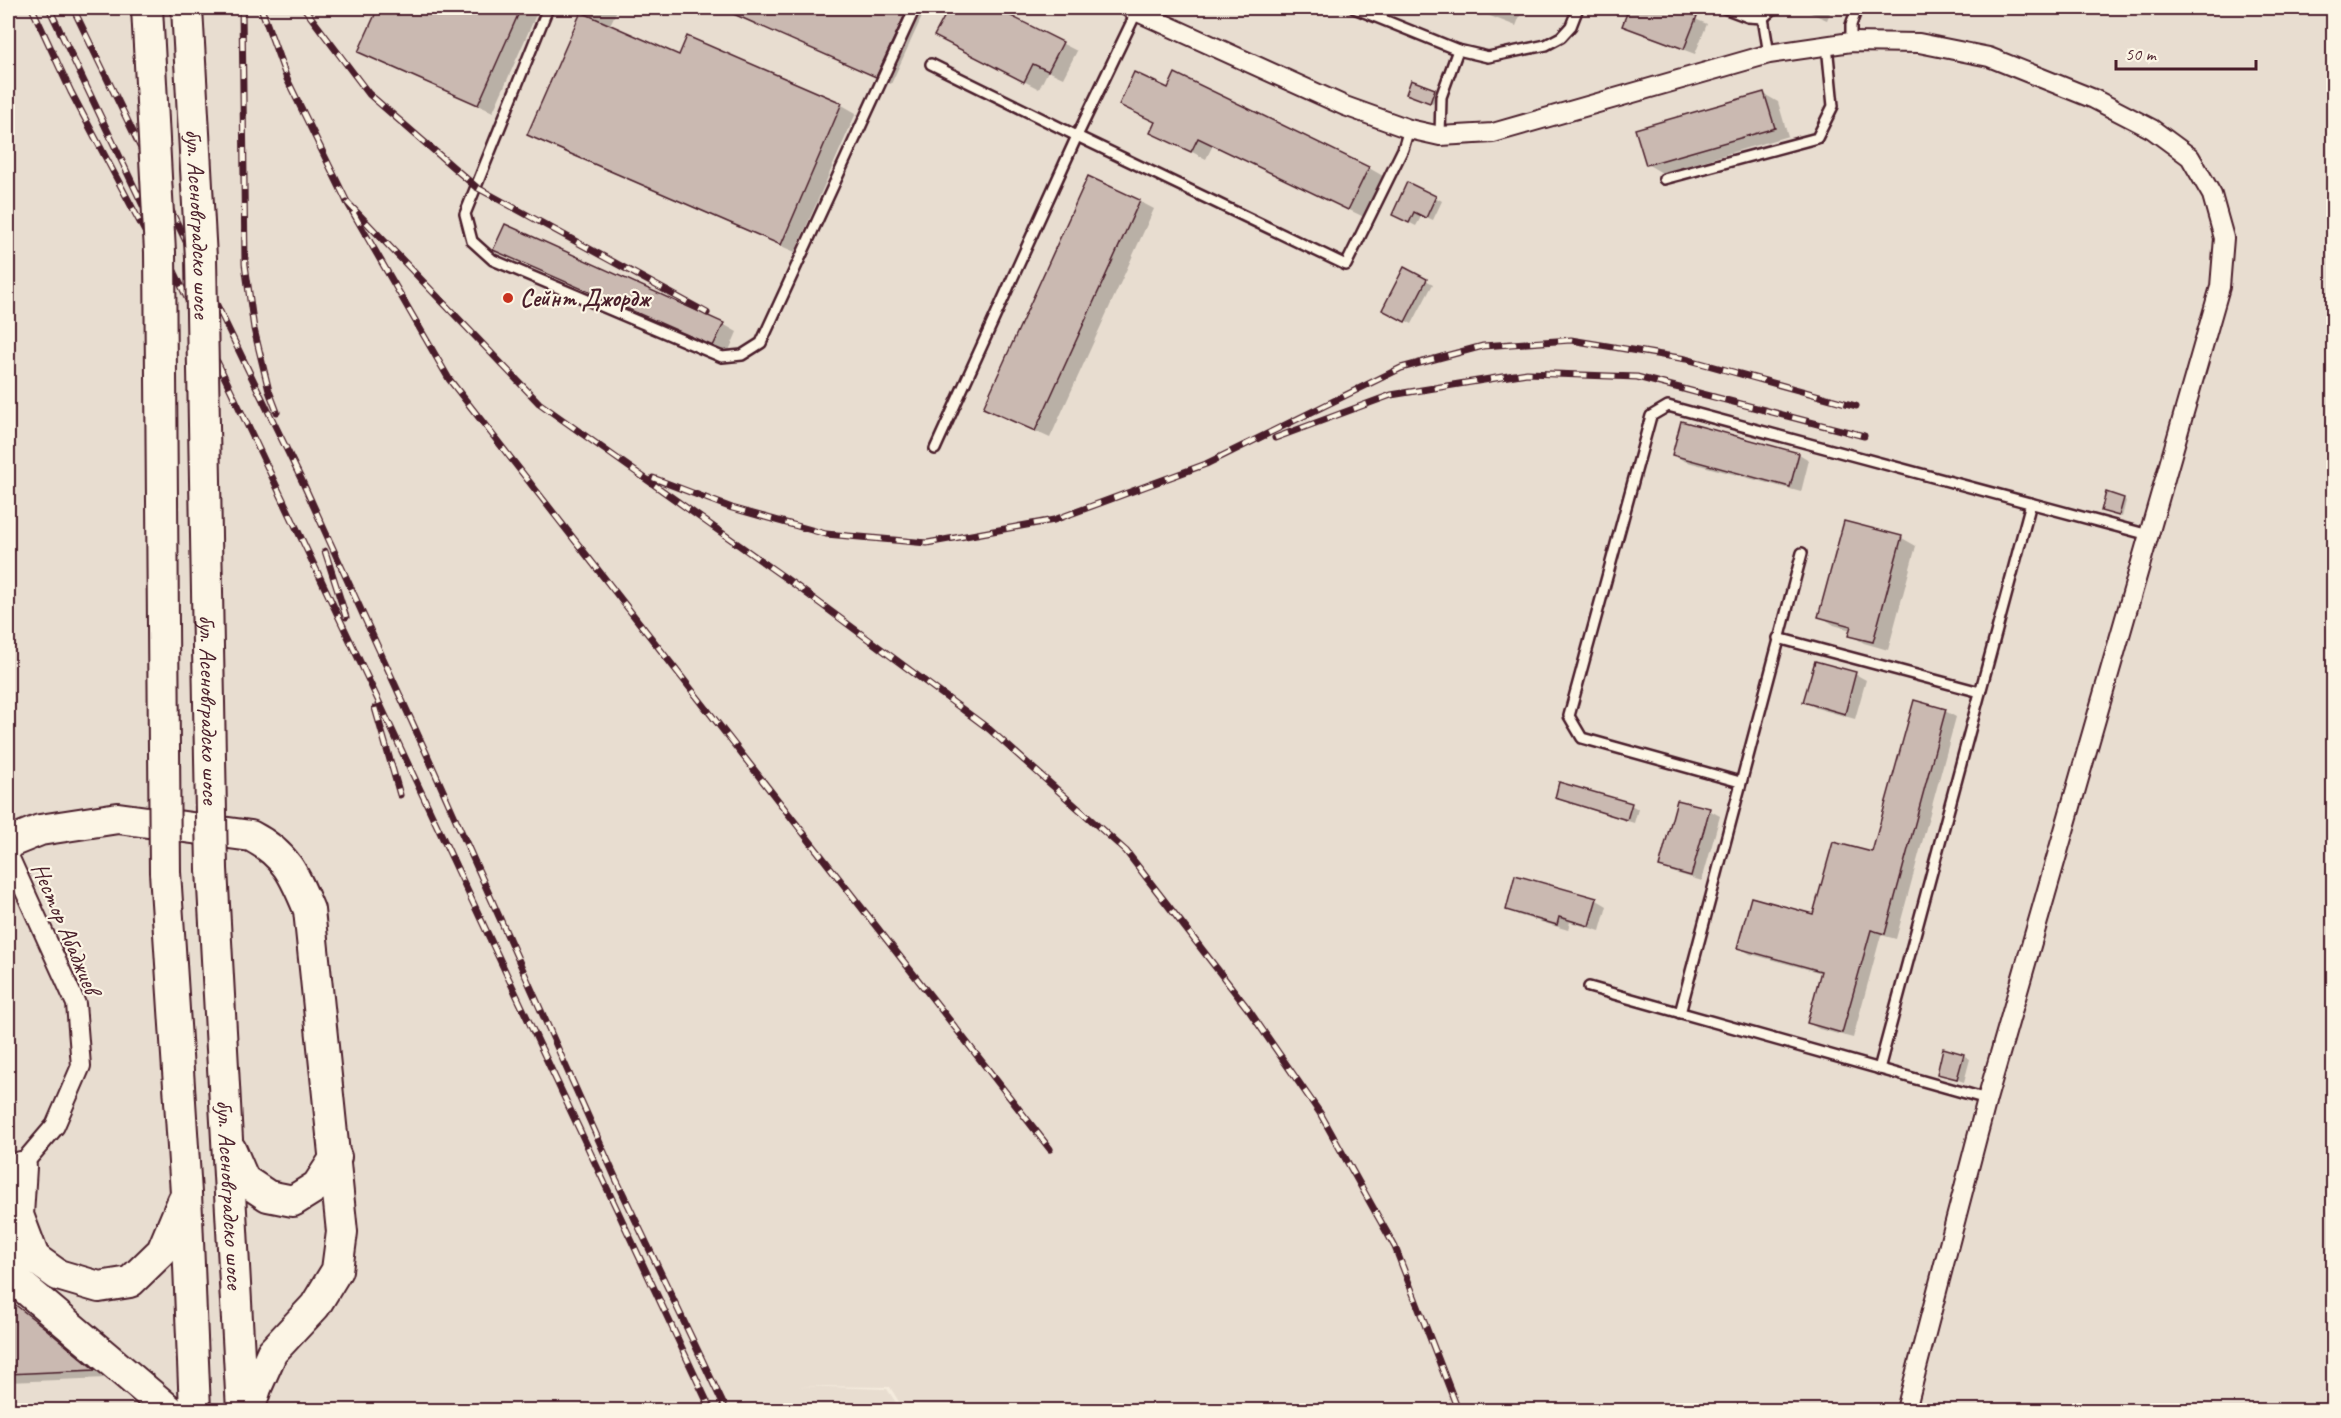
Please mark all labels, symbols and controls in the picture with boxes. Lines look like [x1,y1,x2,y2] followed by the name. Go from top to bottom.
[2116,33,2256,71] scale bar
[2125,43,2158,65] text: 50 m
[179,128,217,321] street label: бул. Асеновградско шосе
[520,283,653,313] place label: Сейнт Джордж
[501,291,515,305] marker: Сейнт Джордж
[192,615,226,807] street label: бул. Асеновградско шосе
[25,858,109,1003] street label: Нестор Абаджиев
[210,1099,250,1292] street label: бул. Асеновградско шосе

